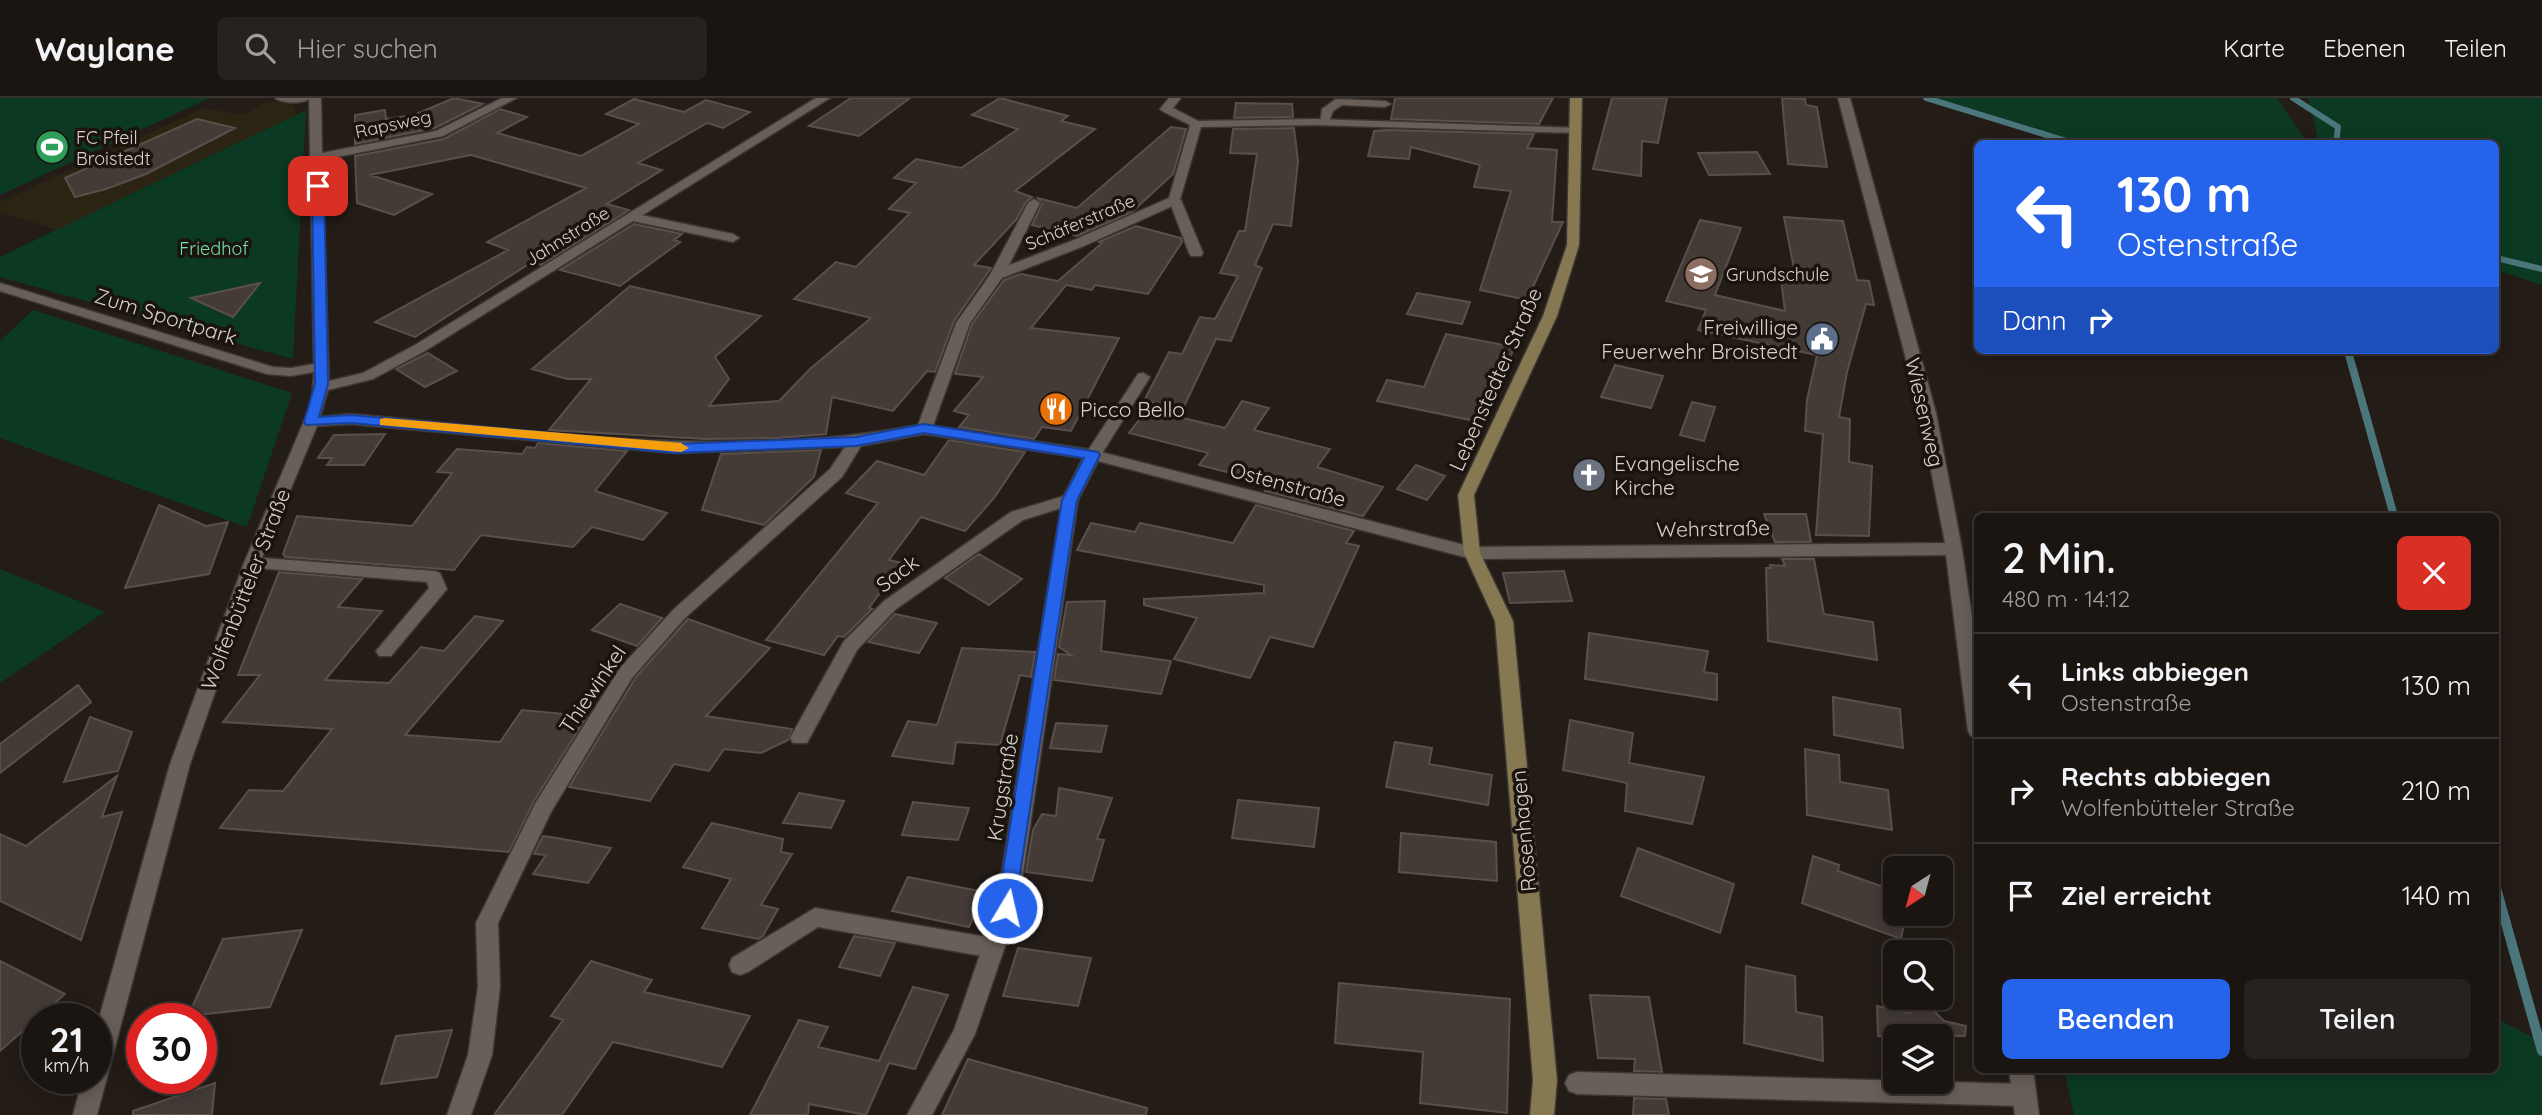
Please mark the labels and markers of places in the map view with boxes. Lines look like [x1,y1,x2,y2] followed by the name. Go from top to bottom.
[76,126,151,170] place label: FC Pfeil Broistedt
[33,128,71,166] sports icon: FC Pfeil Broistedt
[288,156,348,216] pin
[1682,255,1720,293] school or university icon: Grundschule
[1726,263,1829,286] place label: Grundschule
[1601,314,1798,364] place label: Freiwillige Feuerwehr Broistedt
[1803,320,1841,358] public building icon: Freiwillige Feuerwehr Broistedt
[1037,390,1075,428] restaurant icon: Picco Bello
[1080,396,1185,422] place label: Picco Bello
[1614,450,1740,500] place label: Evangelische Kirche
[1570,456,1608,494] church icon: Evangelische Kirche

